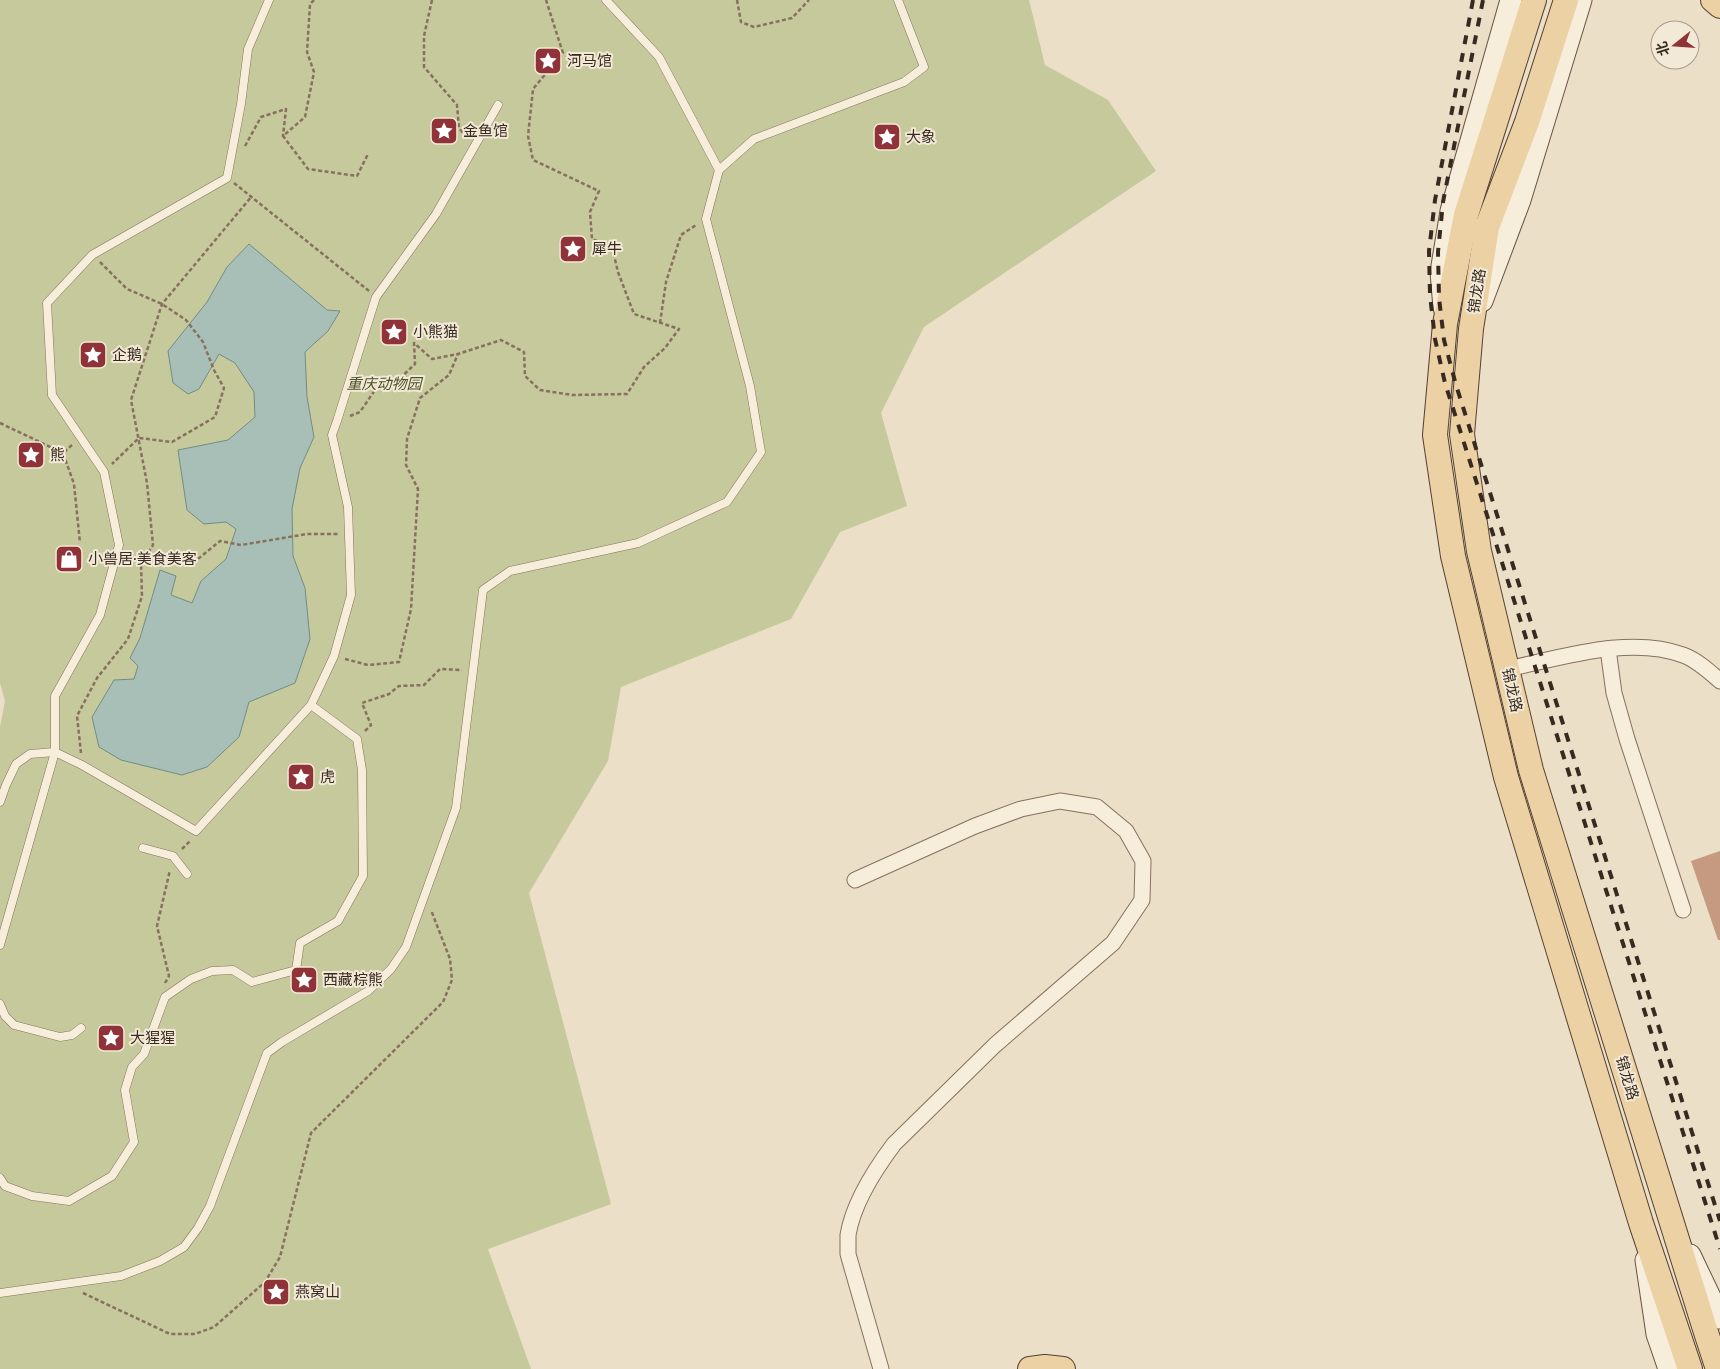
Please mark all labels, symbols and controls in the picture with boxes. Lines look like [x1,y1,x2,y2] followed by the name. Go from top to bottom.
[1650,20,1700,70] north arrow
[1652,39,1673,58] text: 北
[533,46,563,76] place icon: 河马馆
[567,51,612,70] place label: 河马馆
[429,116,459,146] place icon: 金鱼馆
[463,121,508,140] place label: 金鱼馆
[872,122,902,152] place icon: 大象
[906,127,936,146] place label: 大象
[558,234,588,264] place icon: 犀牛
[592,239,622,258] place label: 犀牛
[1464,267,1489,315] street label: 锦龙路
[379,317,409,347] place icon: 小熊猫
[413,322,458,341] place label: 小熊猫
[78,340,108,370] place icon: 企鹅
[112,345,142,364] place label: 企鹅
[346,374,423,393] park label: 重庆动物园
[16,440,46,470] place icon: 熊
[50,445,65,464] place label: 熊
[54,544,84,574] shop icon: 小兽居·美食美客
[88,549,197,568] place label: 小兽居·美食美客
[1498,666,1527,714] street label: 锦龙路
[286,762,316,792] place icon: 虎
[320,767,335,786] place label: 虎
[289,965,319,995] place icon: 西藏棕熊
[323,970,383,989] place label: 西藏棕熊
[96,1023,126,1053] place icon: 大猩猩
[130,1028,175,1047] place label: 大猩猩
[1612,1054,1643,1102] street label: 锦龙路
[261,1277,291,1307] place icon: 燕窝山
[295,1282,340,1301] place label: 燕窝山

